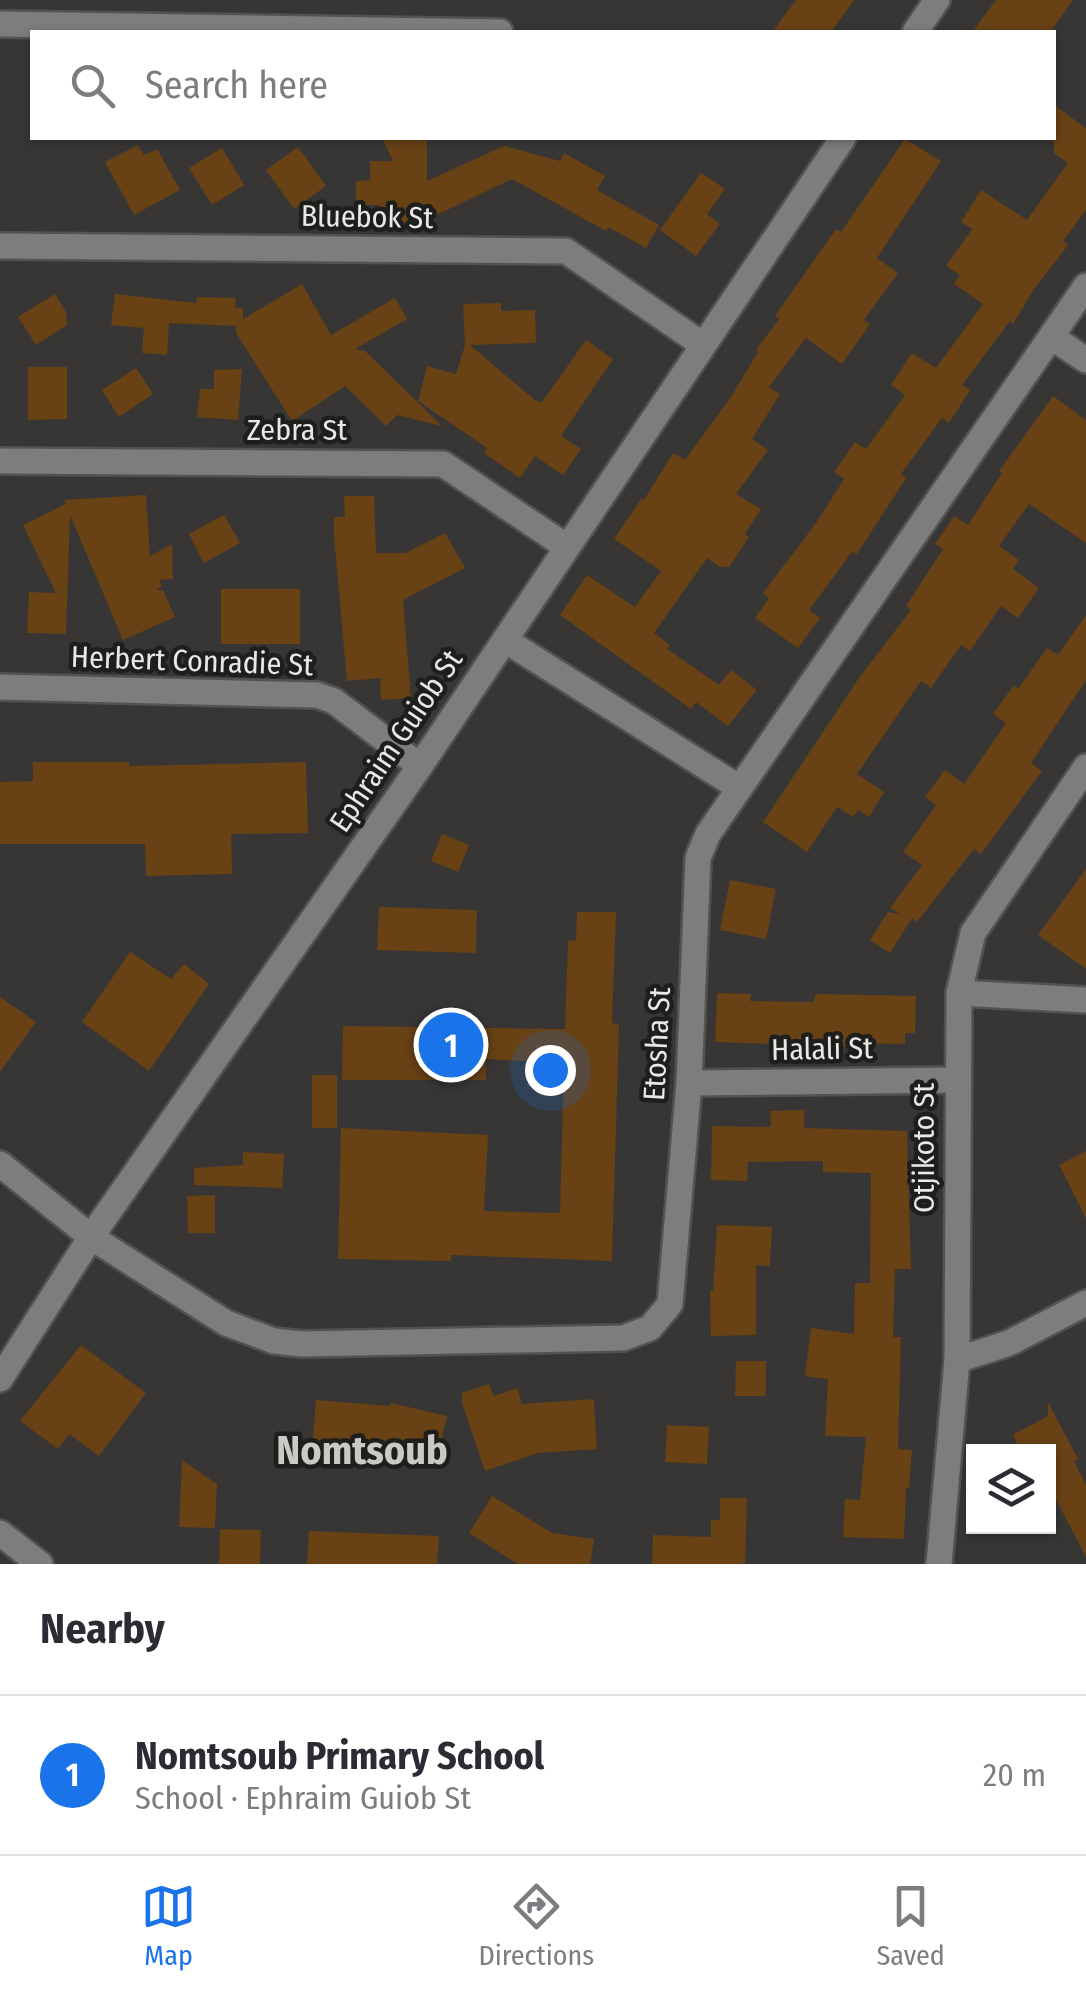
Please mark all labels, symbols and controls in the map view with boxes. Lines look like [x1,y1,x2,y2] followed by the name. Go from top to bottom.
[30,30,1056,140] search box
[65,58,120,113] icon: search
[145,62,328,108] text: Search here
[301,198,434,236] street label: Bluebok St
[247,412,347,448] street label: Zebra St
[70,639,314,683] street label: Herbert Conradie St
[322,643,470,839] street label: Ephraim Guiob St
[636,986,678,1102] street label: Etosha St
[418,1008,484,1082] pin: 1
[771,1030,873,1068] street label: Halali St
[525,1045,576,1096] your location
[906,1083,942,1213] street label: Otjikoto St
[276,1427,448,1475] district label: Nomtsoub
[966,1444,1056,1534] map controls
[966,1444,1056,1534] button: layers
[40,1604,165,1654] text: Nearby
[135,1733,544,1779] text: Nomtsoub Primary School
[66,1756,79,1794] text: 1
[983,1756,1046,1794] text: 20 m
[135,1779,471,1817] text: School · Ephraim Guiob St
[141,1879,196,1972] tab: Map
[478,1879,594,1972] tab: Directions
[876,1879,945,1972] tab: Saved

